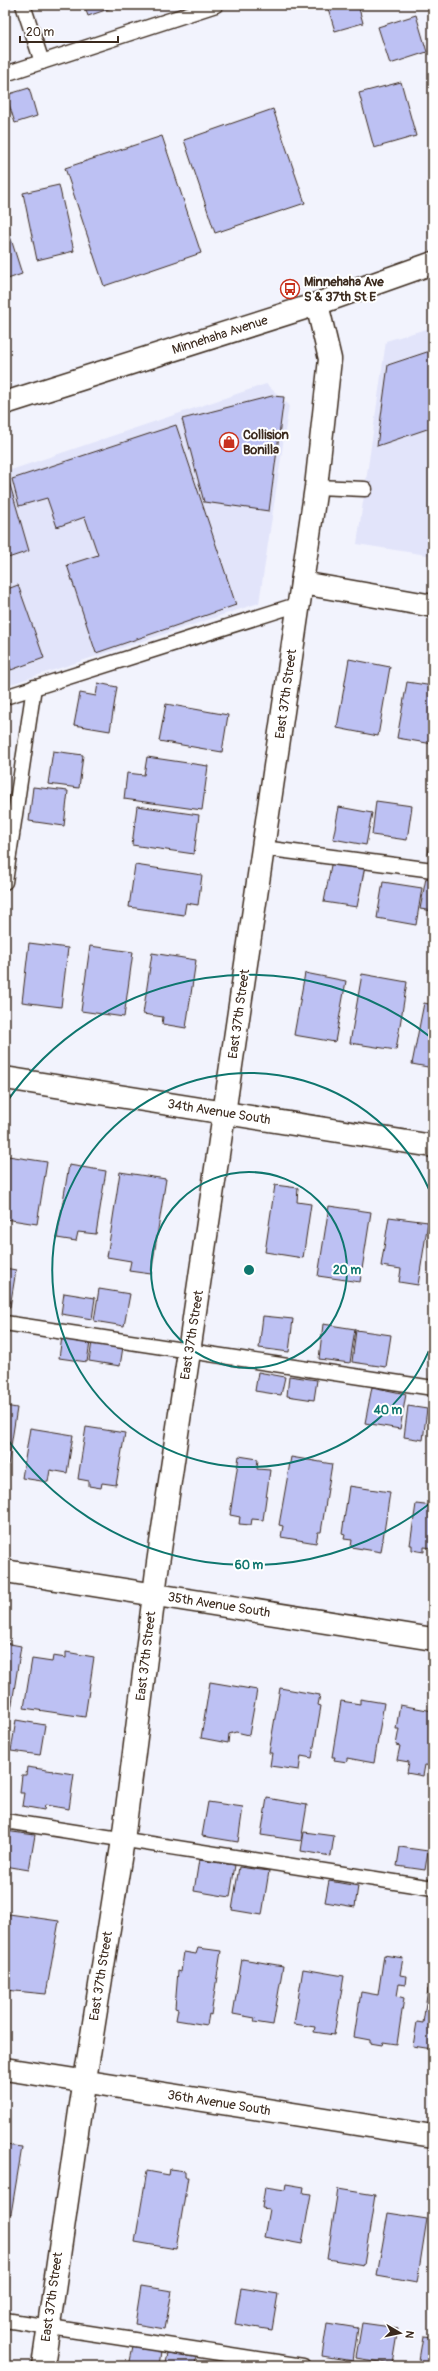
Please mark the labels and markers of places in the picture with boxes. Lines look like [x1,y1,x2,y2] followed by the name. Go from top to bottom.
[304,274,384,305] place label: Minnehaha Ave S & 37th St E
[279,278,301,300] bus stop icon: Minnehaha Ave S & 37th St E
[243,427,289,458] place label: Collision Bonilla
[218,431,240,453] shop icon: Collision Bonilla
[242,1263,256,1277] centre of rings

